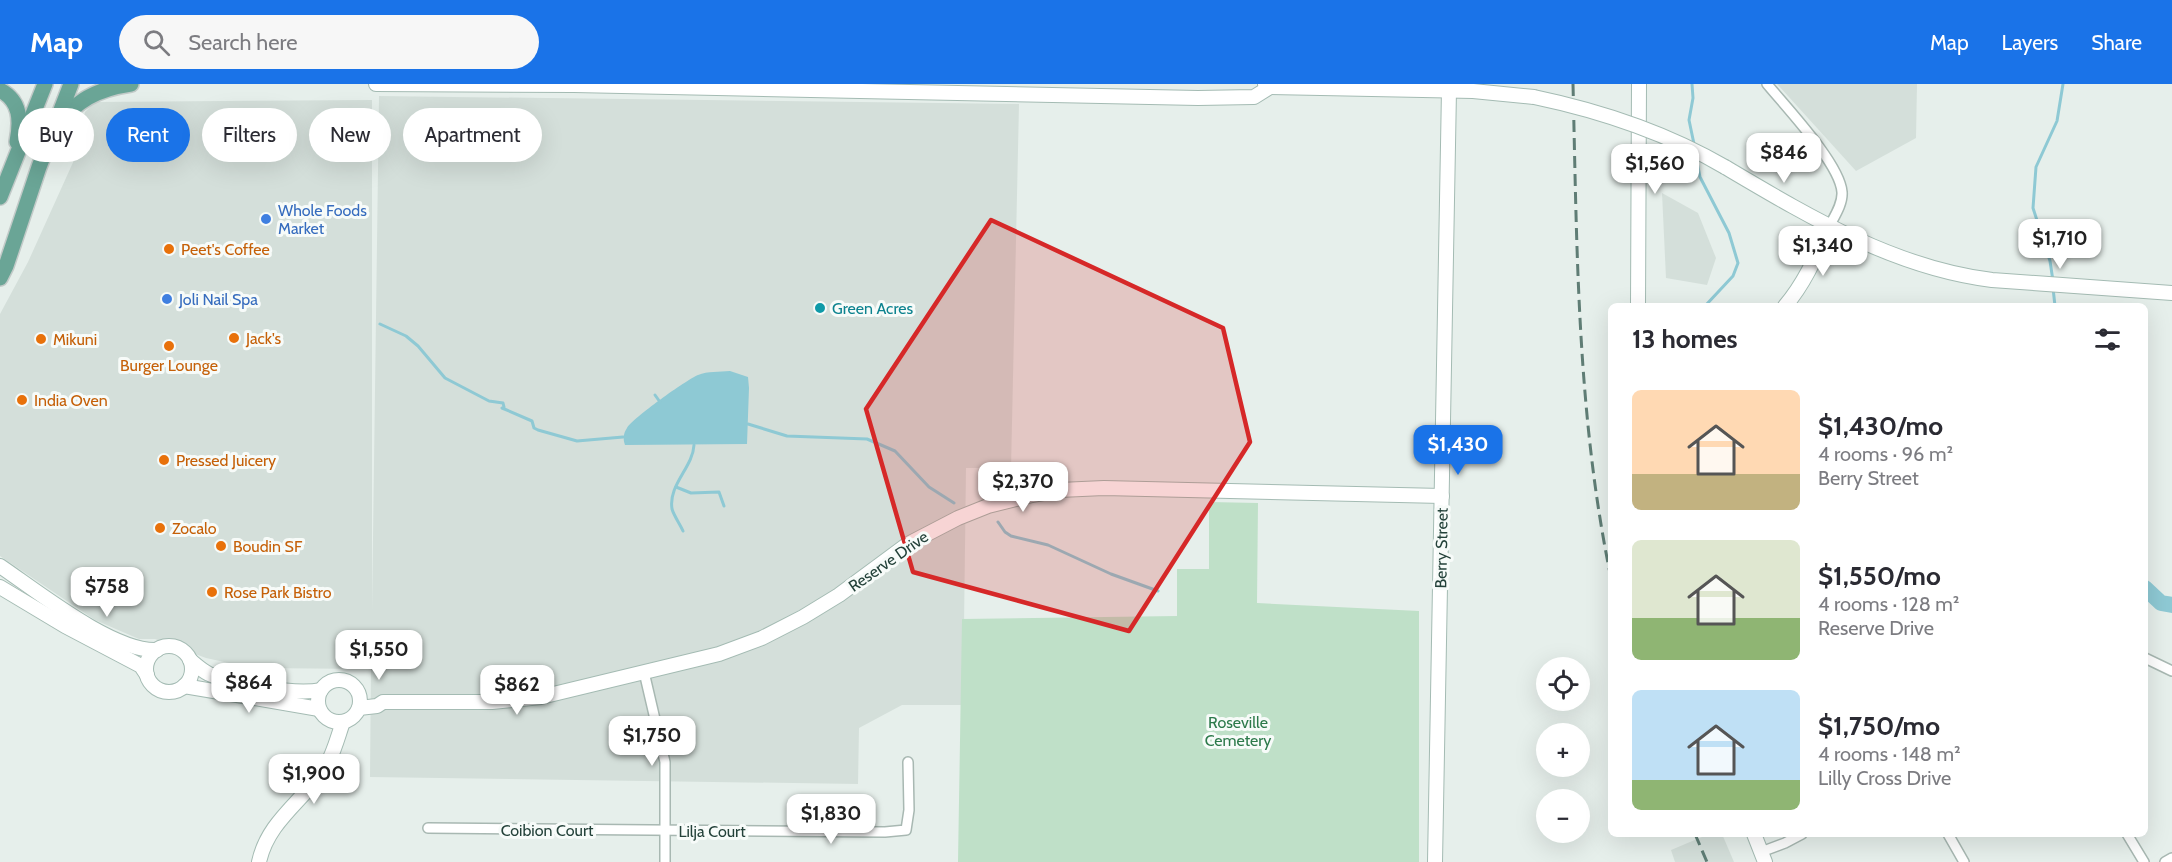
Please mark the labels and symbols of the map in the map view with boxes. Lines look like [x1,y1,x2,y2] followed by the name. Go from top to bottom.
[1748,133,1820,184] pin: $846
[1606,144,1704,195] pin: $1,560
[278,201,367,238] place label: Whole Foods Market
[259,212,273,226] marker: Whole Foods Market
[2011,219,2109,270] pin: $1,710
[1774,226,1872,277] pin: $1,340
[181,240,270,259] place label: Peet's Coffee
[162,242,176,256] marker: Peet's Coffee
[178,290,258,309] place label: Joli Nail Spa
[160,292,174,306] marker: Joli Nail Spa
[832,299,913,318] place label: Green Acres
[813,301,827,315] marker: Green Acres
[245,329,282,348] place label: Jack's
[53,330,97,349] place label: Mikuni
[227,331,241,345] marker: Jack's
[34,332,48,346] marker: Mikuni
[162,339,176,353] marker: Burger Lounge
[120,356,218,375] place label: Burger Lounge
[34,391,108,410] place label: India Oven
[15,393,29,407] marker: India Oven
[1409,425,1507,476] pin: $1,430
[176,451,276,470] place label: Pressed Juicery
[157,453,171,467] marker: Pressed Juicery
[974,462,1072,513] pin: $2,370
[1431,507,1452,588] street label: Berry Street
[172,519,217,538] place label: Zocalo
[153,521,167,535] marker: Zocalo
[845,527,932,596] street label: Reserve Drive
[233,537,303,556] place label: Boudin SF
[214,539,228,553] marker: Boudin SF
[71,567,143,618] pin: $758
[224,583,332,602] place label: Rose Park Bistro
[205,585,219,599] marker: Rose Park Bistro
[330,630,428,681] pin: $1,550
[213,663,285,714] pin: $864
[481,665,553,716] pin: $862
[1205,713,1271,750] park label: Roseville Cemetery
[603,716,701,767] pin: $1,750
[265,754,363,805] pin: $1,900
[782,794,880,845] pin: $1,830
[501,821,594,840] street label: Coibion Court
[678,822,746,841] street label: Lilja Court

